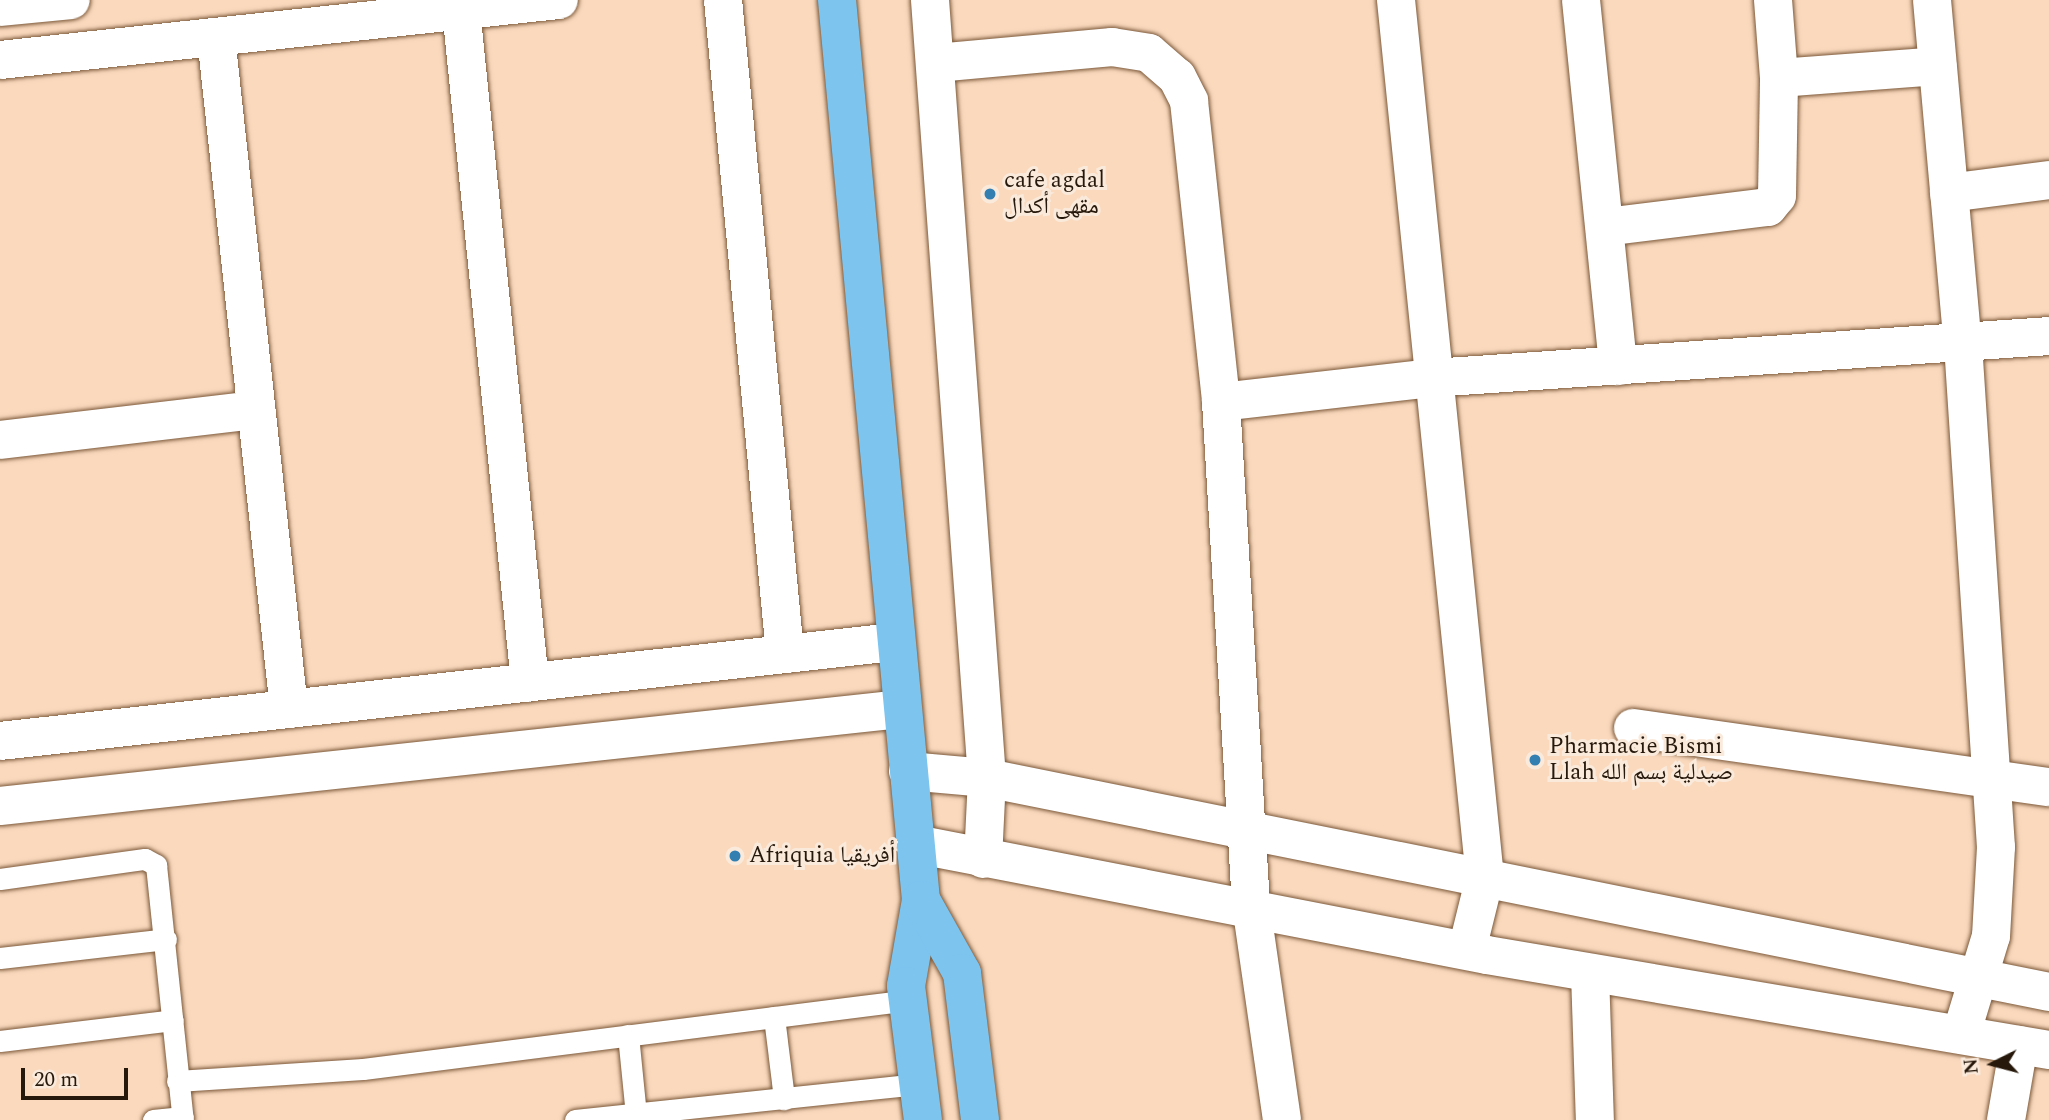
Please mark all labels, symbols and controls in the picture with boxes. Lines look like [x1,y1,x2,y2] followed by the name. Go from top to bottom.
[1004,167,1105,221] place label: cafe agdal مقهى أكدال
[982,186,998,202] marker: cafe agdal مقهى أكدال
[1549,733,1733,787] place label: Pharmacie Bismi Llah صيدلية بسم الله
[1527,752,1543,768] marker: Pharmacie Bismi Llah صيدلية بسم الله
[749,842,895,870] place label: Afriquia أفريقيا
[727,848,743,864] marker: Afriquia أفريقيا
[1958,1029,2028,1099] north arrow
[24,1054,131,1098] scale bar
[1956,1057,1987,1075] text: N
[34,1064,78,1096] text: 20 m

